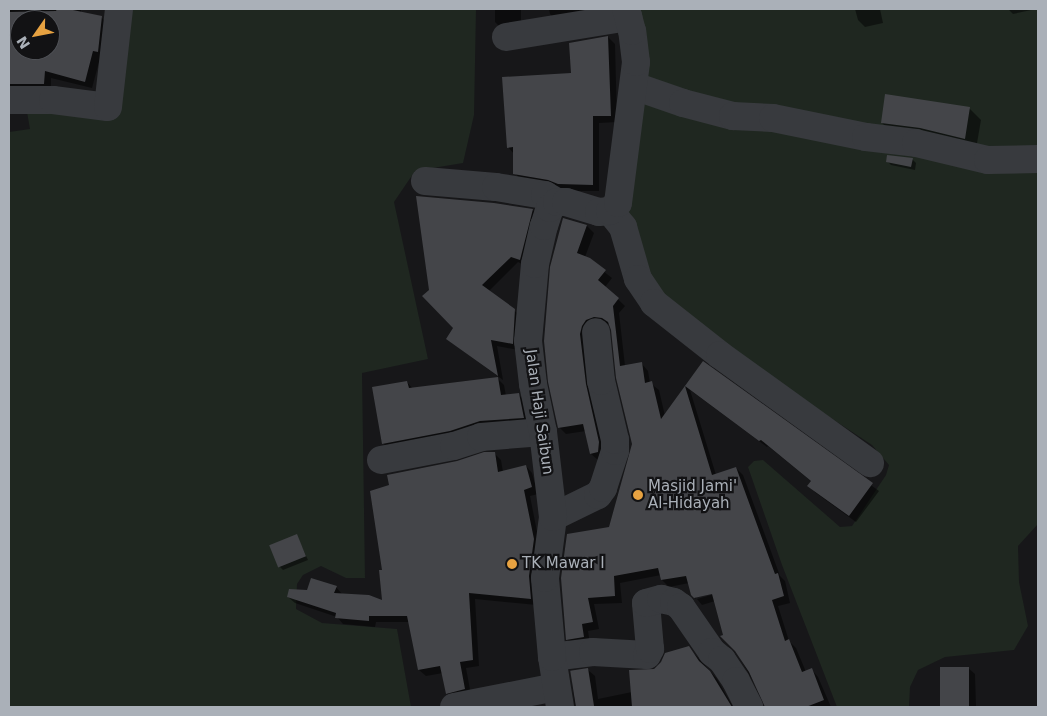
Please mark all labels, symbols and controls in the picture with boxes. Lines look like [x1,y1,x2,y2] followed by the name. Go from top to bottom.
[10,10,60,60] north arrow
[13,33,33,52] text: N
[521,348,557,476] street label: Jalan Haji Saibun
[648,477,737,512] place label: Masjid Jami' Al-Hidayah
[632,489,644,501] marker: Masjid Jami' Al-Hidayah
[522,555,605,573] place label: TK Mawar I
[506,558,518,570] marker: TK Mawar I

